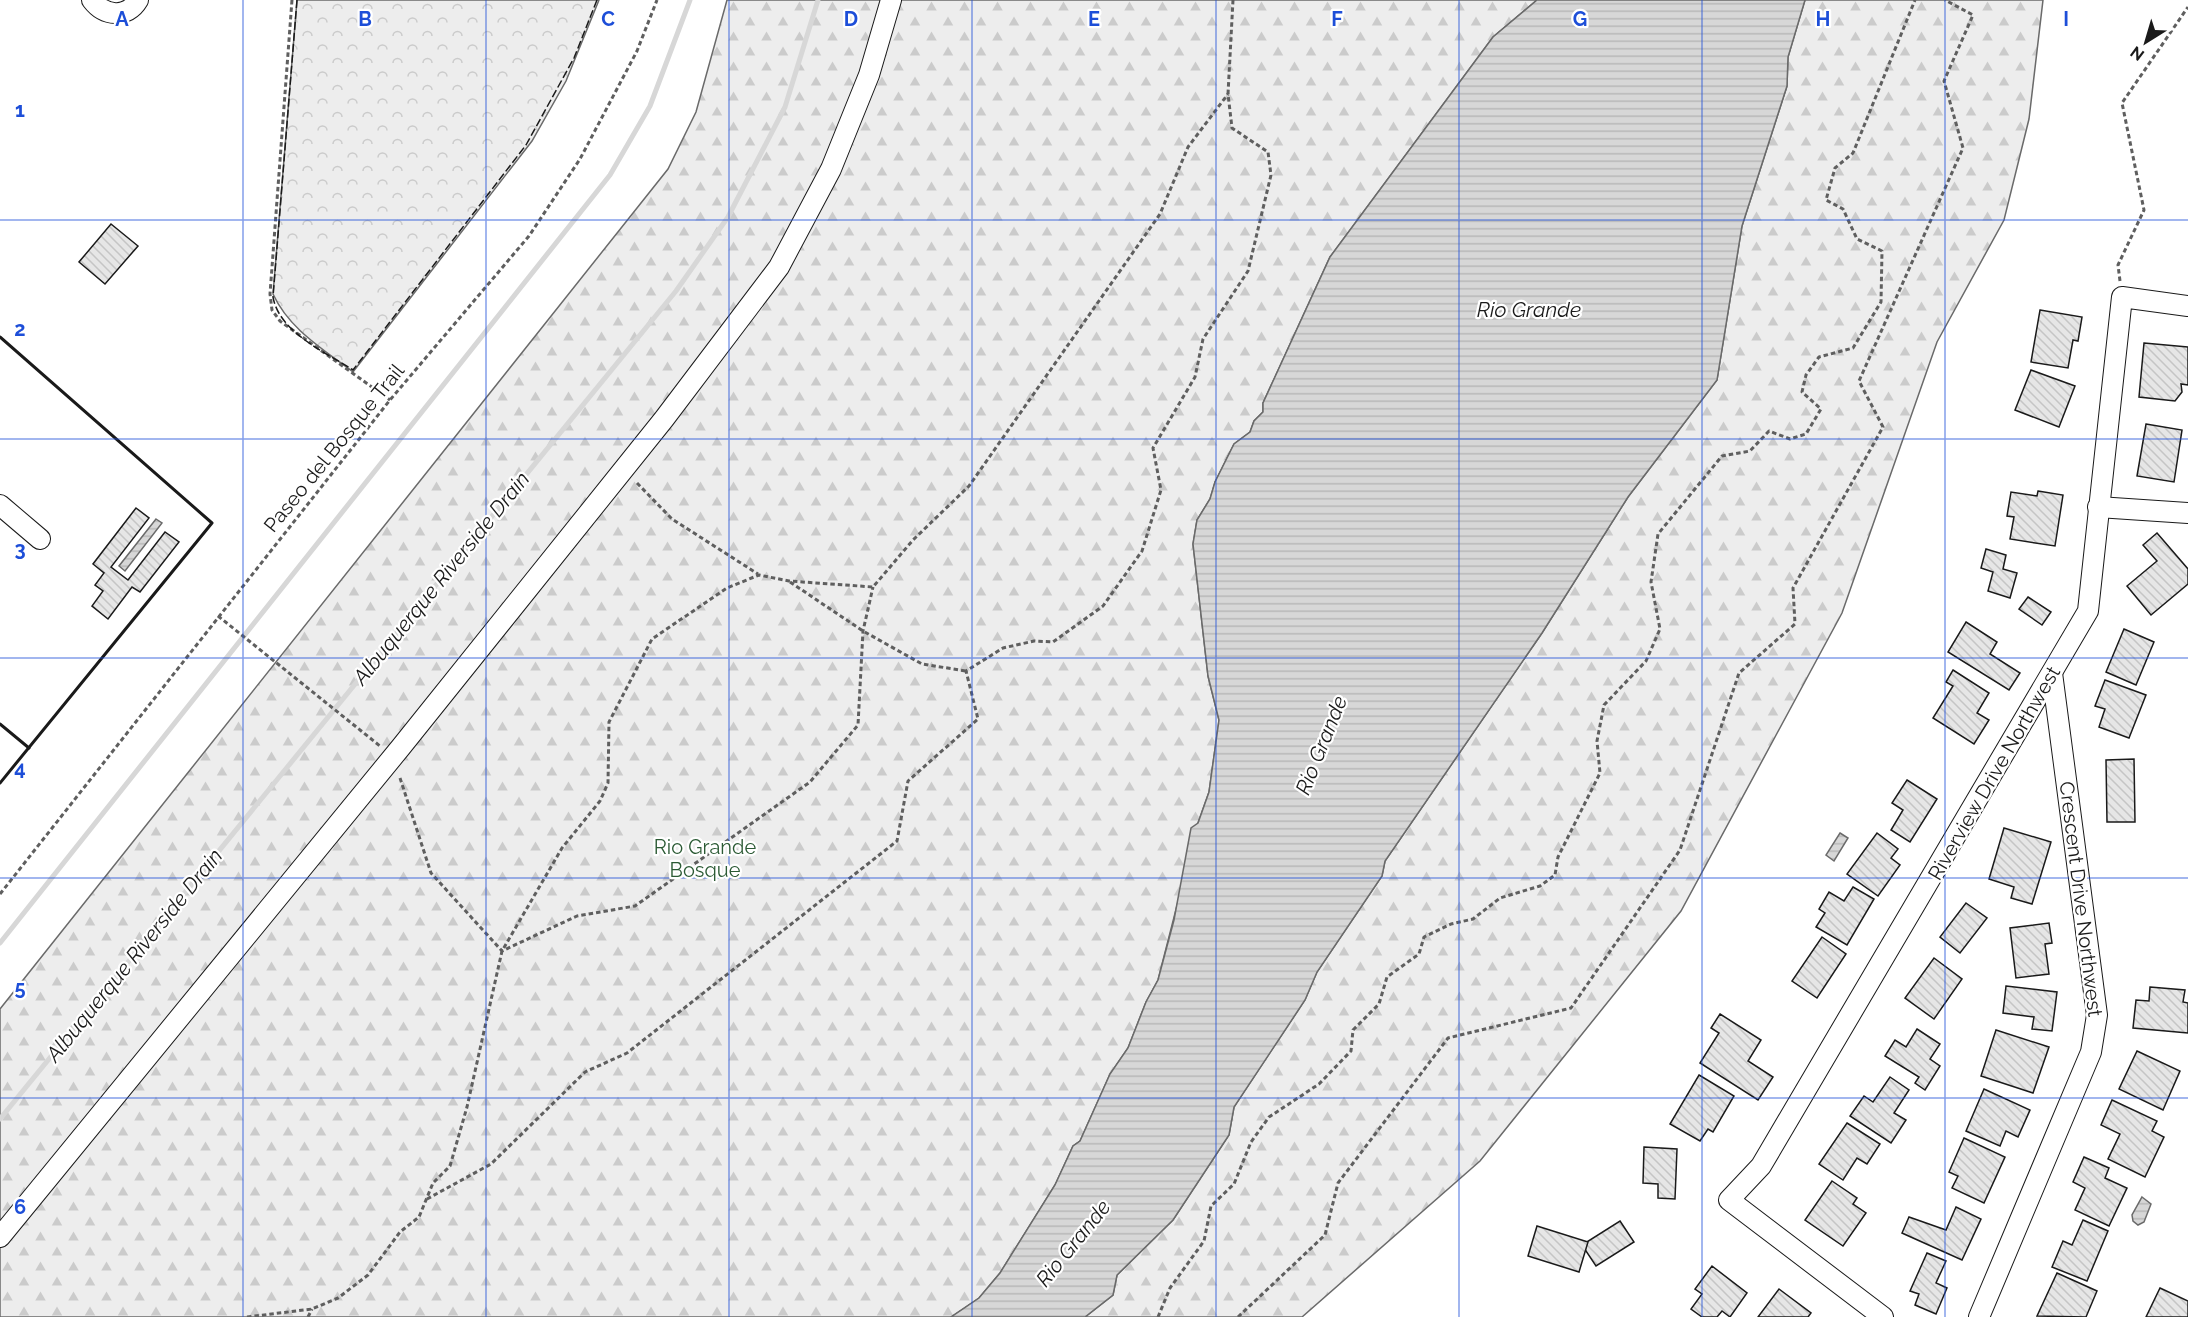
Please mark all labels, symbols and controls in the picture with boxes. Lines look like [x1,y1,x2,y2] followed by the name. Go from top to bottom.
[115,7,129,31] text: A
[358,7,372,31] text: B
[601,7,615,31] text: C
[844,7,858,31] text: D
[1088,7,1100,31] text: E
[1331,7,1343,31] text: F
[1573,7,1587,31] text: G
[1816,7,1830,31] text: H
[2063,7,2069,31] text: I
[2116,12,2176,72] north arrow
[2127,42,2148,65] text: N
[15,98,25,122] text: 1
[1477,297,1581,322] water label: Rio Grande
[14,317,26,341] text: 2
[259,359,409,537] street label: Paseo del Bosque Trail
[347,467,535,690] water label: Albuquerque Riverside Drain
[14,537,26,561] text: 3
[1923,662,2065,884] street label: Riverview Drive Northwest
[1290,692,1352,798] water label: Rio Grande
[14,756,26,780] text: 4
[2055,780,2107,1018] street label: Crescent Drive Northwest
[654,835,756,882] park label: Rio Grande Bosque
[40,844,228,1067] water label: Albuquerque Riverside Drain
[14,976,26,1000] text: 5
[14,1195,26,1219] text: 6
[1030,1195,1116,1291] water label: Rio Grande

